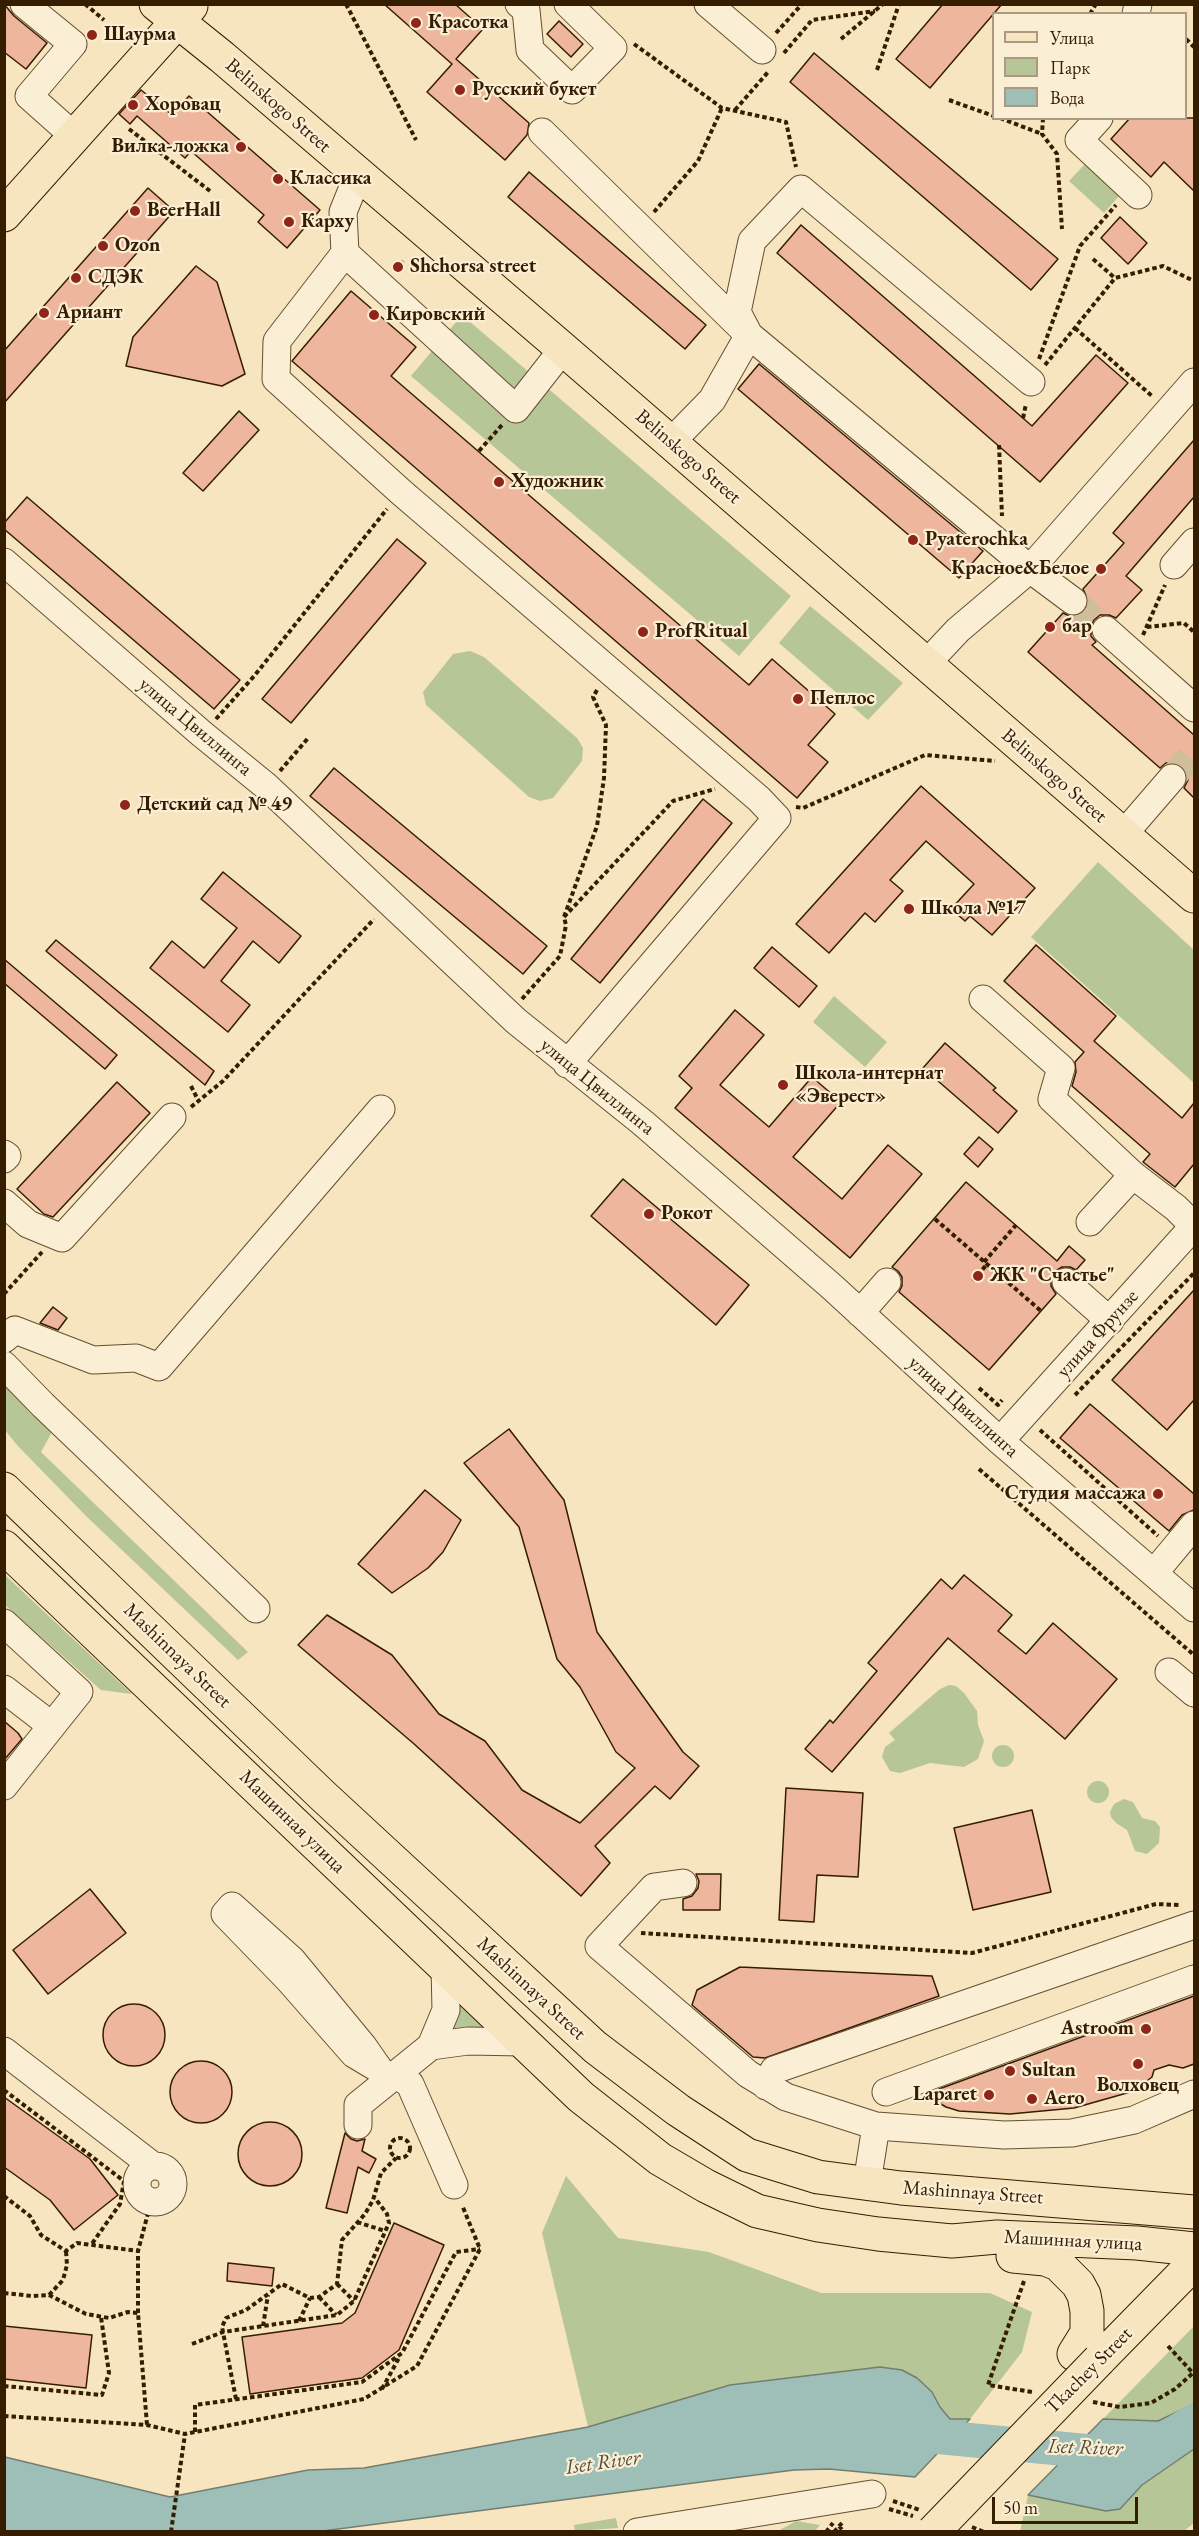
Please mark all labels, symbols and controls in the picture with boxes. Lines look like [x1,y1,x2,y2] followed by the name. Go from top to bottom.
[428,11,509,35] place label: Красотка
[992,12,1187,120] legend
[409,16,423,30] marker: Красотка
[104,23,176,47] place label: Шаурма
[1050,26,1094,49] text: Улица
[85,28,99,42] marker: Шаурма
[220,54,336,158] street label: Belinskogo Street
[1050,56,1090,79] text: Парк
[472,78,596,102] place label: Русский букет
[453,83,467,97] marker: Русский букет
[1050,86,1084,109] text: Вода
[145,93,221,117] place label: Хоровац
[126,98,140,112] marker: Хоровац
[111,135,229,159] place label: Вилка-ложка
[234,140,248,154] marker: Вилка-ложка
[290,167,371,191] place label: Классика
[271,172,285,186] marker: Классика
[147,199,221,223] place label: BeerHall
[128,204,142,218] marker: BeerHall
[301,210,354,234] place label: Карху
[282,215,296,229] marker: Карху
[115,234,160,258] place label: Ozon
[96,239,110,253] marker: Ozon
[410,255,536,279] place label: Shchorsa street
[391,260,405,274] marker: Shchorsa street
[88,266,144,290] place label: СДЭК
[69,271,83,285] marker: СДЭК
[56,301,122,325] place label: Ариант
[386,303,485,327] place label: Кировский
[37,306,51,320] marker: Ариант
[367,308,381,322] marker: Кировский
[630,405,746,509] street label: Belinskogo Street
[511,470,604,494] place label: Художник
[492,475,506,489] marker: Художник
[925,528,1028,552] place label: Pyaterochka
[906,533,920,547] marker: Pyaterochka
[951,557,1089,581] place label: Красное&Белое
[1094,562,1108,576] marker: Красное&Белое
[1062,615,1092,639] place label: бар
[655,620,748,644] place label: ProfRitual
[1043,620,1057,634] marker: бар
[636,625,650,639] marker: ProfRitual
[133,673,257,781] street label: улица Цвиллинга
[810,687,875,711] place label: Пеплос
[791,692,805,706] marker: Пеплос
[996,724,1112,828] street label: Belinskogo Street
[137,793,292,817] place label: Детский сад № 49
[118,798,132,812] marker: Детский сад № 49
[921,897,1026,921] place label: Школа №17
[902,902,916,916] marker: Школа №17
[535,1033,659,1141] street label: улица Цвиллинга
[795,1062,943,1109] place label: Школа-интернат «Эверест»
[776,1078,790,1092] marker: Школа-интернат «Эверест»
[661,1202,712,1226] place label: Рокот
[642,1207,656,1221] marker: Рокот
[990,1264,1115,1288] place label: ЖК "Счастье"
[971,1269,985,1283] marker: ЖК "Счастье"
[1052,1285,1144,1383] street label: улица Фрунзе
[903,1351,1023,1463] street label: улица Цвиллинга
[1005,1482,1146,1506] place label: Студия массажа
[1151,1487,1165,1501] marker: Студия массажа
[118,1599,236,1713] street label: Mashinnaya Street
[234,1765,350,1879] street label: Машинная улица
[471,1932,591,2046] street label: Mashinnaya Street
[1061,2017,1134,2041] place label: Astroom
[1139,2022,1153,2036] marker: Astroom
[1131,2057,1145,2071] marker: Волховец
[1022,2059,1076,2083] place label: Sultan
[1003,2064,1017,2078] marker: Sultan
[1097,2074,1179,2098] place label: Волховец
[913,2083,977,2107] place label: Laparet
[1044,2087,1085,2111] place label: Aero
[982,2088,996,2102] marker: Laparet
[1025,2092,1039,2106] marker: Aero
[902,2176,1044,2210] street label: Mashinnaya Street
[1003,2225,1143,2257] street label: Машинная улица
[1040,2322,1138,2420] street label: Tkachey Street
[1047,2434,1123,2462] water label: Iset River
[564,2445,642,2481] water label: Iset River
[995,2485,1140,2523] scale bar
[1003,2496,1038,2519] text: 50 m

